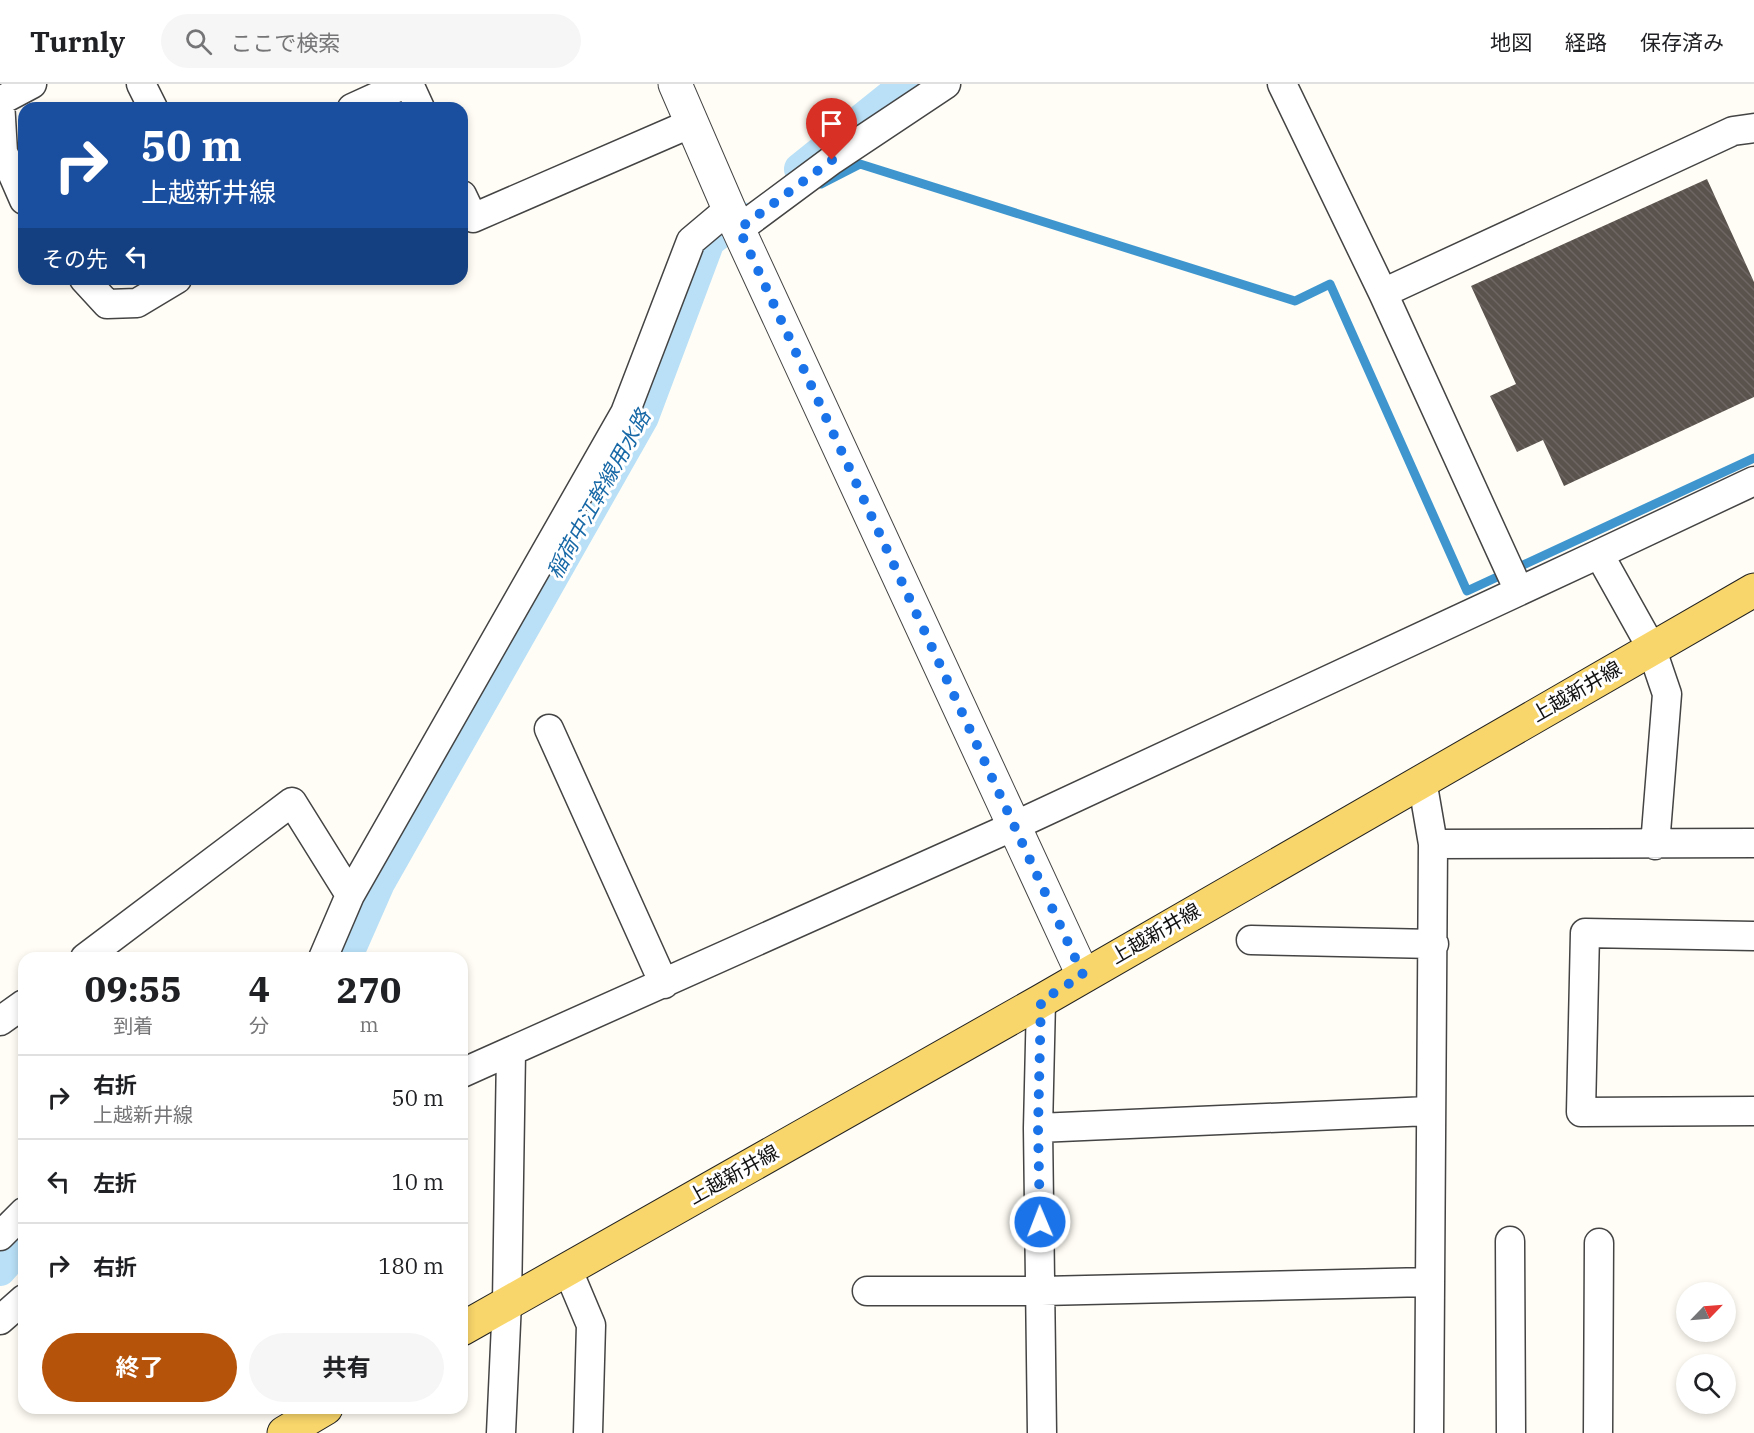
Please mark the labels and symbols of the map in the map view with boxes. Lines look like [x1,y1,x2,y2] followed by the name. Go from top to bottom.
[806,98,857,160] pin
[540,403,657,583] water label: 稲荷中江幹線用水路
[1526,654,1626,728] street label: 上越新井線
[1105,896,1205,970] street label: 上越新井線
[683,1138,783,1210] street label: 上越新井線
[1008,1190,1072,1254] position arrow
[1676,1282,1736,1342] north arrow

